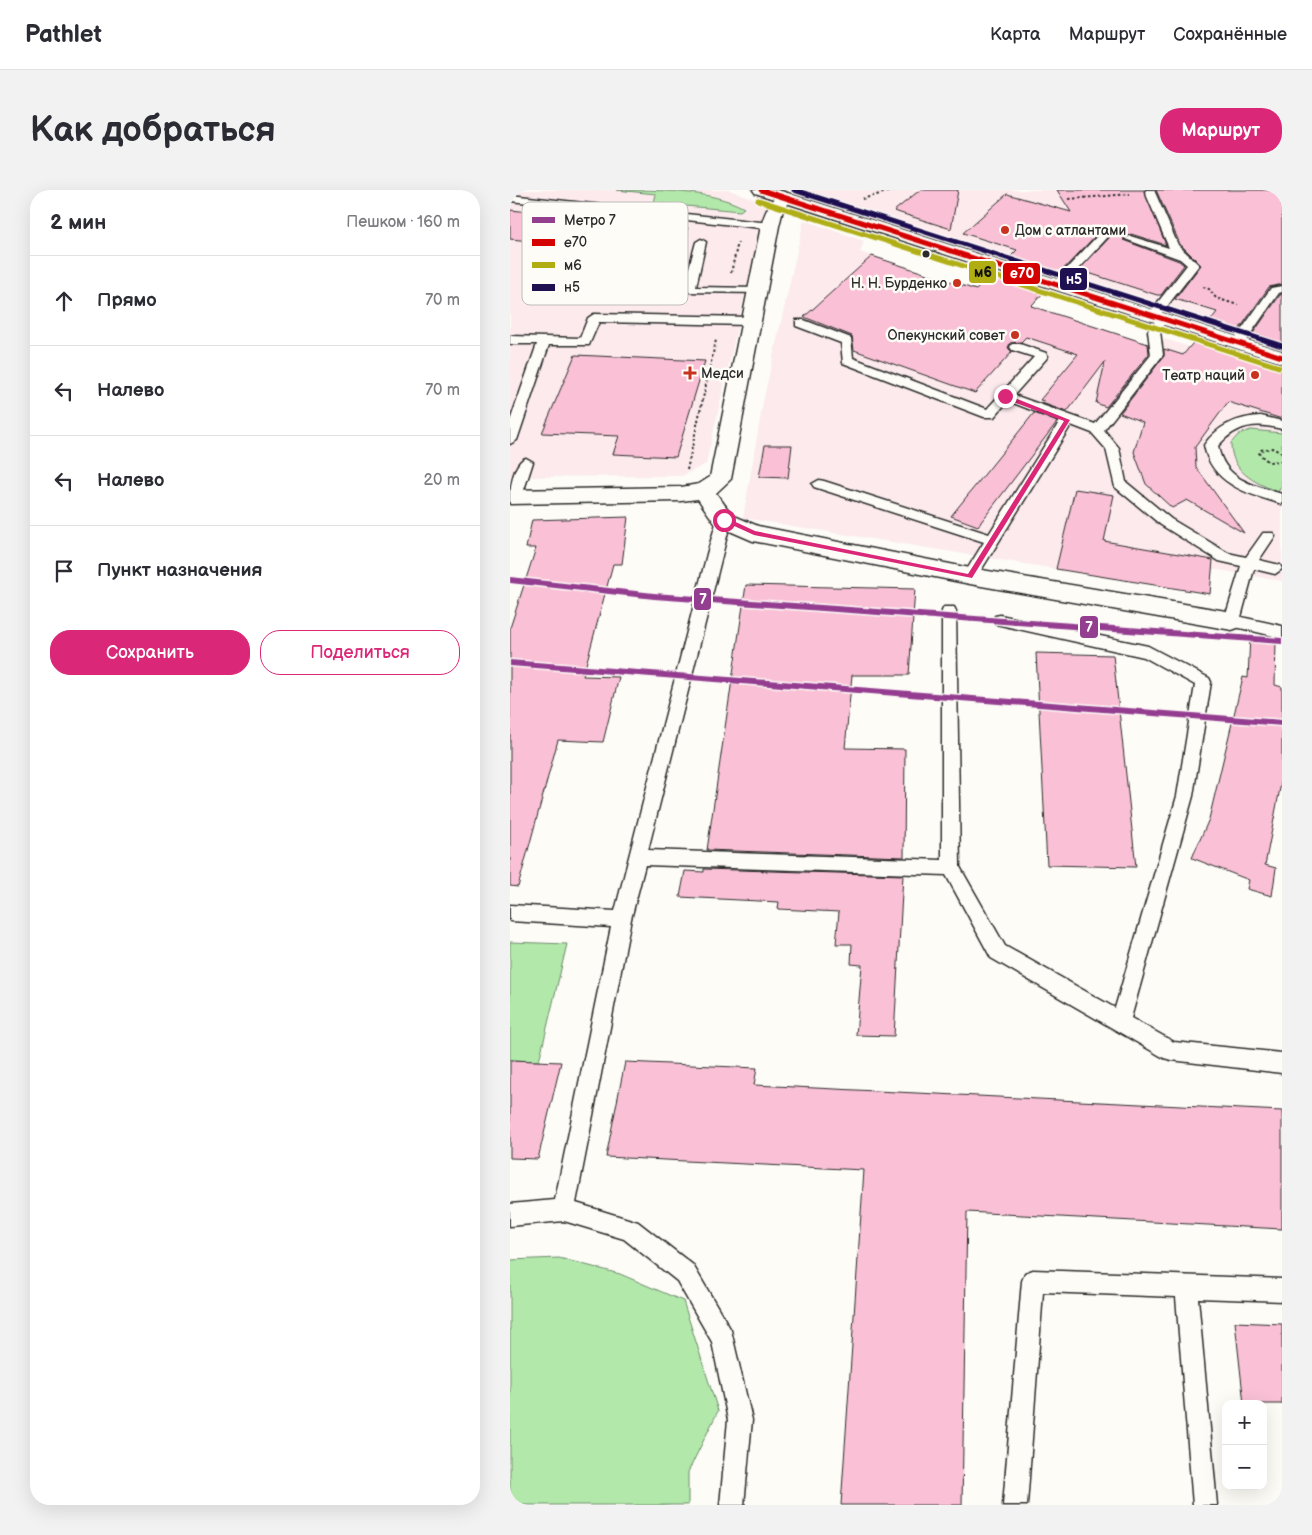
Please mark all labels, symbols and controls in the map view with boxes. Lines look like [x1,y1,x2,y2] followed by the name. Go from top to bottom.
[25,20,102,49] text: Pathlet
[990,24,1041,45] text: Карта
[1069,24,1145,45] text: Маршрут
[1173,24,1287,45] text: Сохранённые
[1160,108,1282,153] button: Маршрут
[30,109,276,152] text: Как добраться
[522,202,688,305] legend
[50,210,106,235] text: 2 мин
[564,212,616,229] text: Метро 7
[346,213,460,232] text: Пешком · 160 m
[1015,222,1126,239] place label: Дом с атлантами
[999,224,1011,236] marker: Дом с атлантами
[564,234,587,251] text: е70
[921,249,931,259] unlabelled marker
[564,257,582,274] text: м6
[968,260,997,284] line badge: м6
[1002,262,1041,285] line badge: е70
[974,264,992,281] text: м6
[1010,265,1034,282] text: е70
[1059,267,1088,291] line badge: н5
[1066,271,1082,288] text: н5
[851,275,947,292] place label: Н. Н. Бурденко
[951,277,963,289] marker: Н. Н. Бурденко
[564,279,580,296] text: н5
[50,287,78,315] icon: ahead
[97,289,157,312] text: Прямо
[425,291,460,310] text: 70 m
[887,327,1005,344] place label: Опекунский совет
[1009,329,1021,341] marker: Опекунский совет
[701,365,744,382] place label: Медси
[683,366,697,380] marker: Медси
[1162,367,1245,384] place label: Театр наций
[1249,369,1261,381] marker: Театр наций
[50,377,78,405] icon: left
[97,379,164,402] text: Налево
[425,381,460,400] text: 70 m
[994,385,1017,408] route end
[50,467,78,495] icon: left
[97,469,164,492] text: Налево
[424,471,460,490] text: 20 m
[713,509,736,532] route start
[50,557,78,585] icon: arrive
[97,559,262,582] text: Пункт назначения
[693,587,712,611] line badge: 7
[699,591,707,608] text: 7
[1079,615,1099,639] line badge: 7
[1085,619,1093,636] text: 7
[50,630,250,675] button: Сохранить
[260,630,460,675] button: Поделиться
[1222,1400,1267,1490] map controls
[1222,1400,1267,1445] button: +
[1222,1445,1267,1490] button: −

